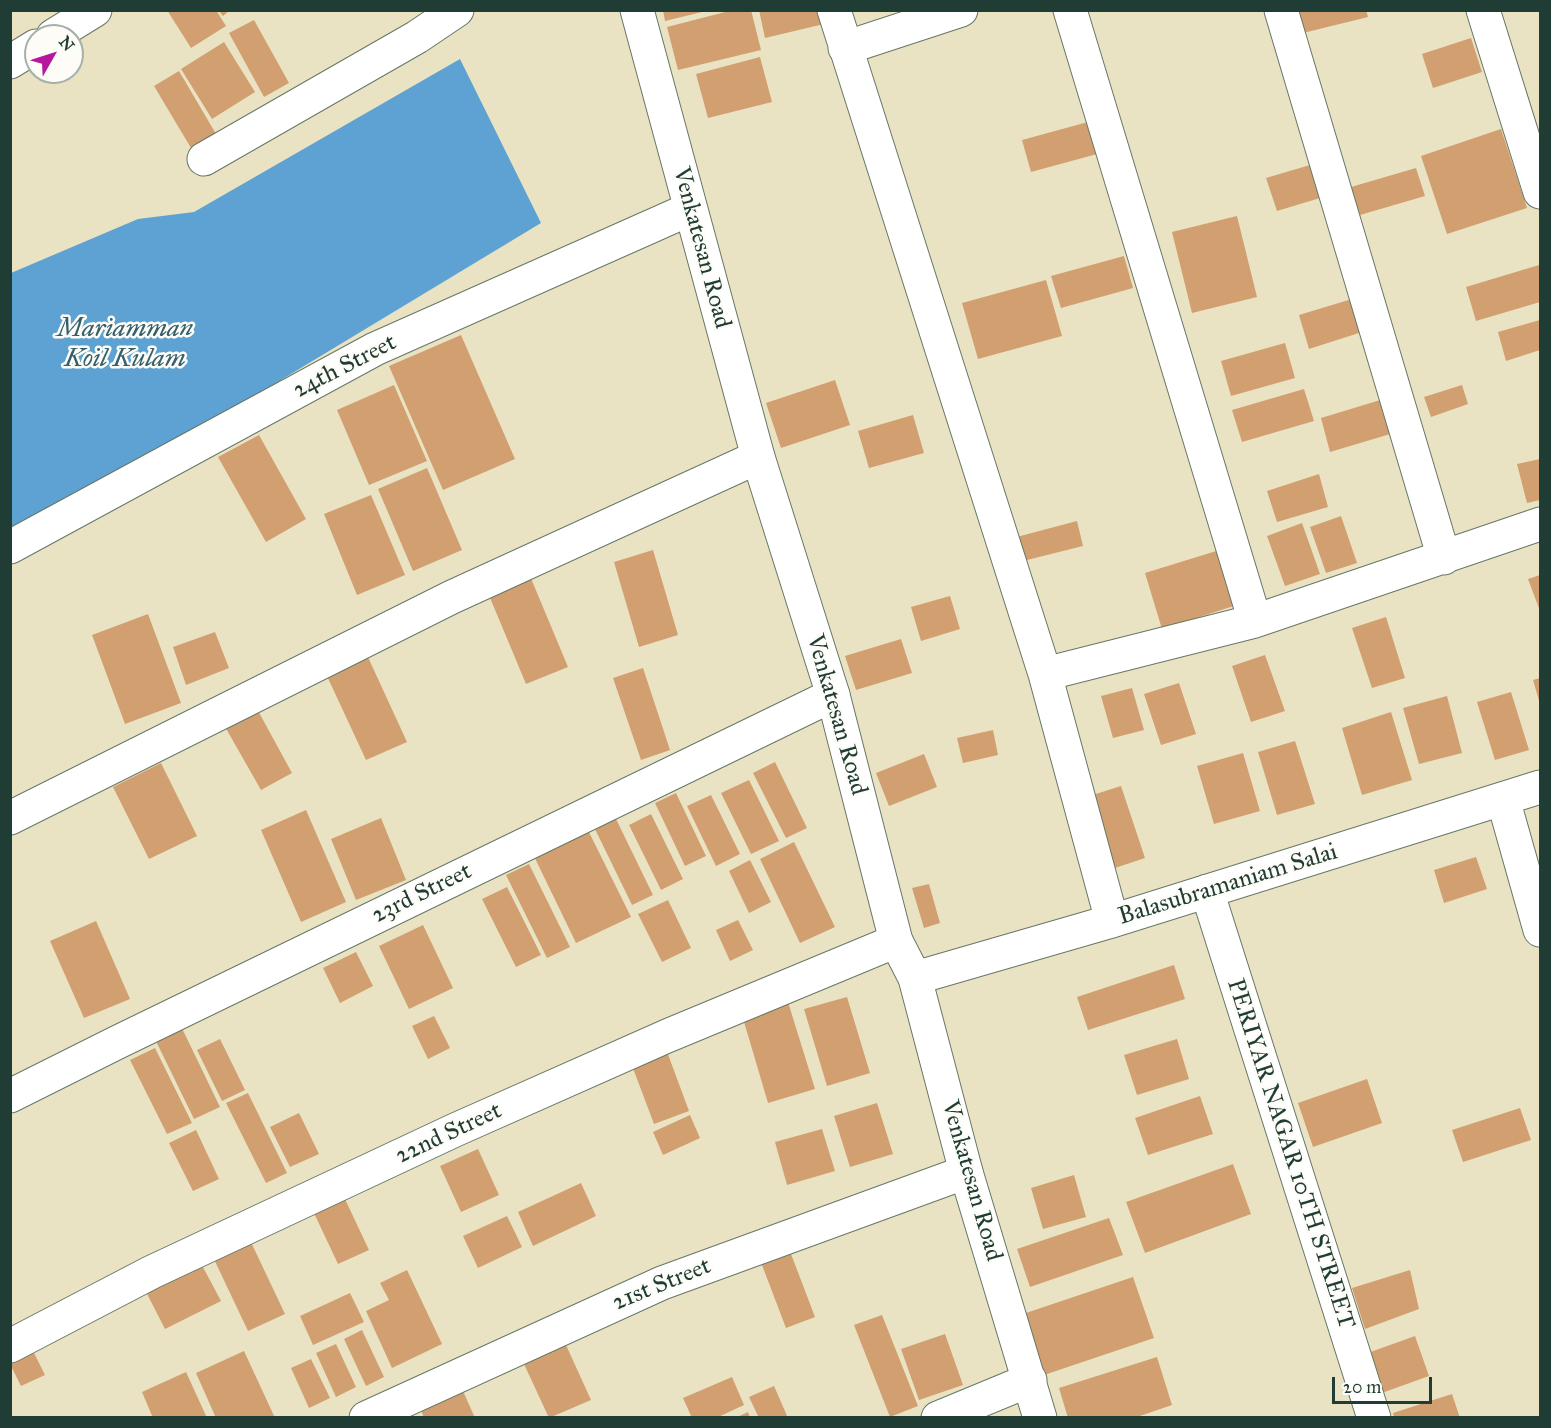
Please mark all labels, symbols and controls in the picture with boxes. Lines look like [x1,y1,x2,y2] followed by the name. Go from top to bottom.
[24,24,84,84] north arrow
[55,32,78,55] text: N
[666,164,736,332] street label: Venkatesan Road
[57,314,193,376] water label: Mariamman Koil Kulam
[289,329,401,405] street label: 24th Street
[799,631,873,799] street label: Venkatesan Road
[1115,838,1341,932] street label: Balasubramaniam Salai
[368,858,476,930] street label: 23rd Street
[1220,975,1360,1333] street label: PERIYAR NAGAR 10TH STREET
[392,1097,506,1171] street label: 22nd Street
[934,1097,1008,1265] street label: Venkatesan Road
[609,1252,715,1318] street label: 21st Street
[1335,1365,1436,1403] scale bar
[1343,1376,1381,1398] text: 20 m

